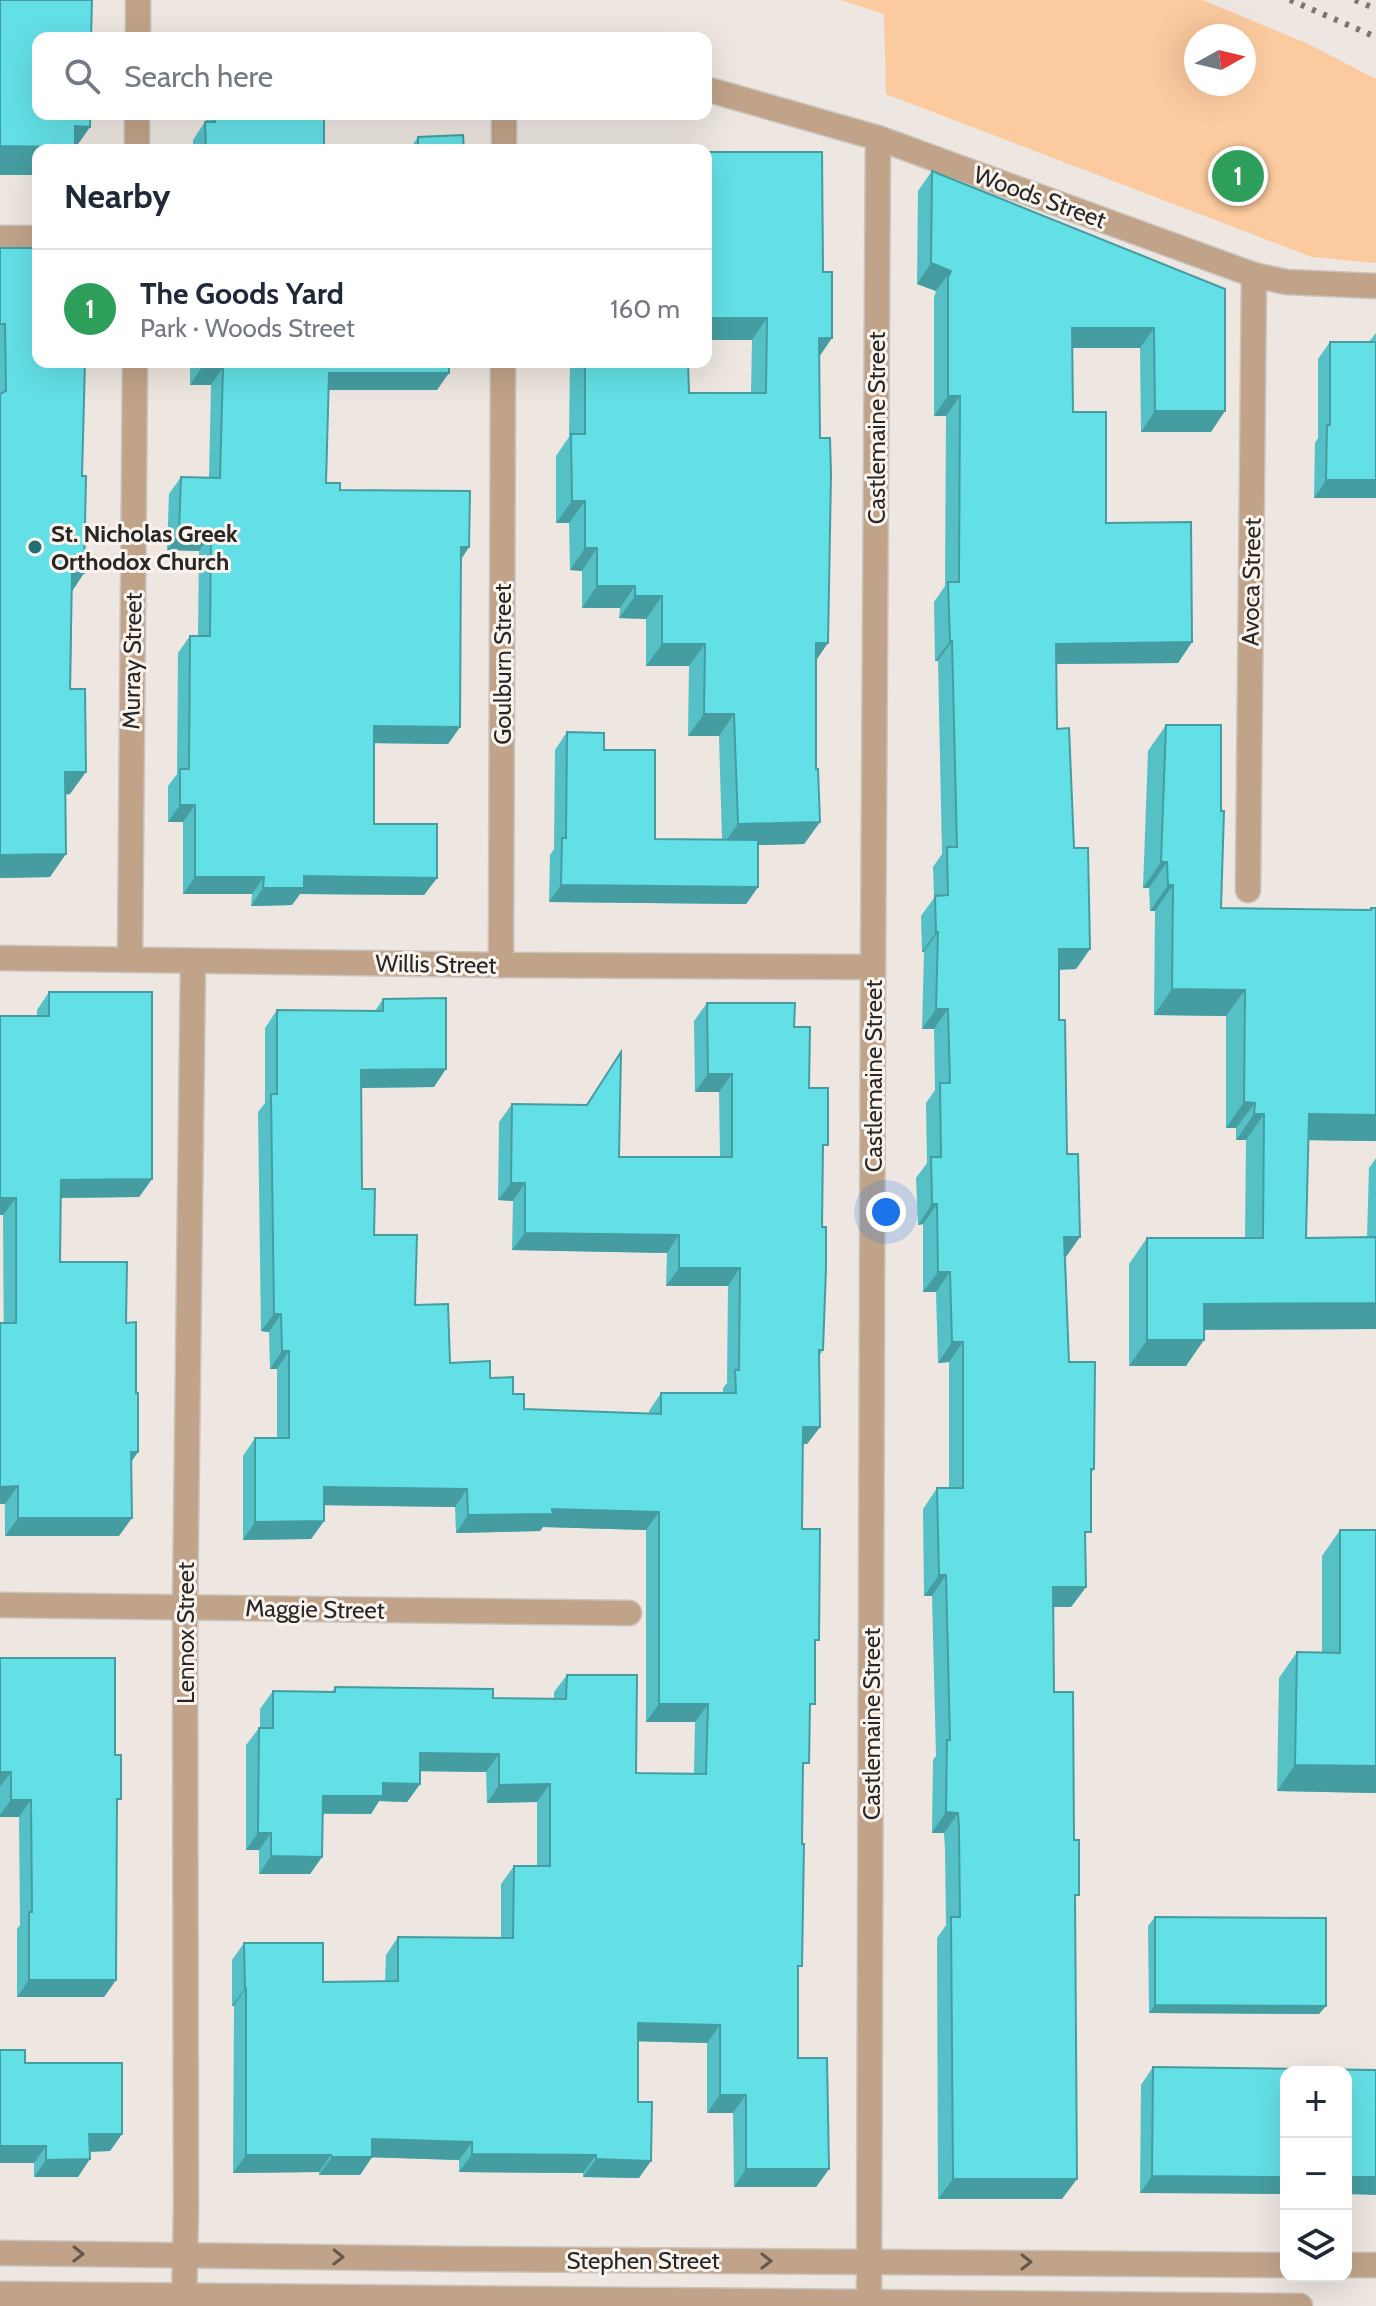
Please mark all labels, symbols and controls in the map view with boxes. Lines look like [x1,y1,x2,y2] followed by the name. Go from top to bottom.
[1184,24,1256,96] north arrow
[32,32,712,120] search box
[60,54,104,98] icon: search
[124,58,273,95] text: Search here
[1212,146,1264,206] pin: 1
[970,160,1110,234] street label: Woods Street
[64,175,171,217] text: Nearby
[140,275,344,312] text: The Goods Yard
[85,293,95,325] text: 1
[610,293,680,325] text: 160 m
[140,312,355,344] text: Park · Woods Street
[862,332,891,524] street label: Castlemaine Street
[1235,518,1267,646] street label: Avoca Street
[51,519,238,576] place label: St. Nicholas Greek Orthodox Church
[26,538,44,556] marker: St. Nicholas Greek Orthodox Church
[488,583,517,745] street label: Goulburn Street
[116,592,148,730] street label: Murray Street
[375,948,497,980] street label: Willis Street
[859,980,888,1172] street label: Castlemaine Street
[866,1192,906,1232] your location
[171,1562,200,1704] street label: Lennox Street
[245,1593,385,1625] street label: Maggie Street
[857,1628,886,1820] street label: Castlemaine Street
[1280,2066,1352,2282] map controls
[1280,2066,1352,2138] button: +
[1280,2138,1352,2210] button: −
[1280,2210,1352,2282] button: layers
[72,2245,85,2263] one-way arrow
[566,2246,720,2275] street label: Stephen Street
[332,2248,345,2266] one-way arrow
[760,2252,773,2270] one-way arrow
[1020,2253,1033,2271] one-way arrow

